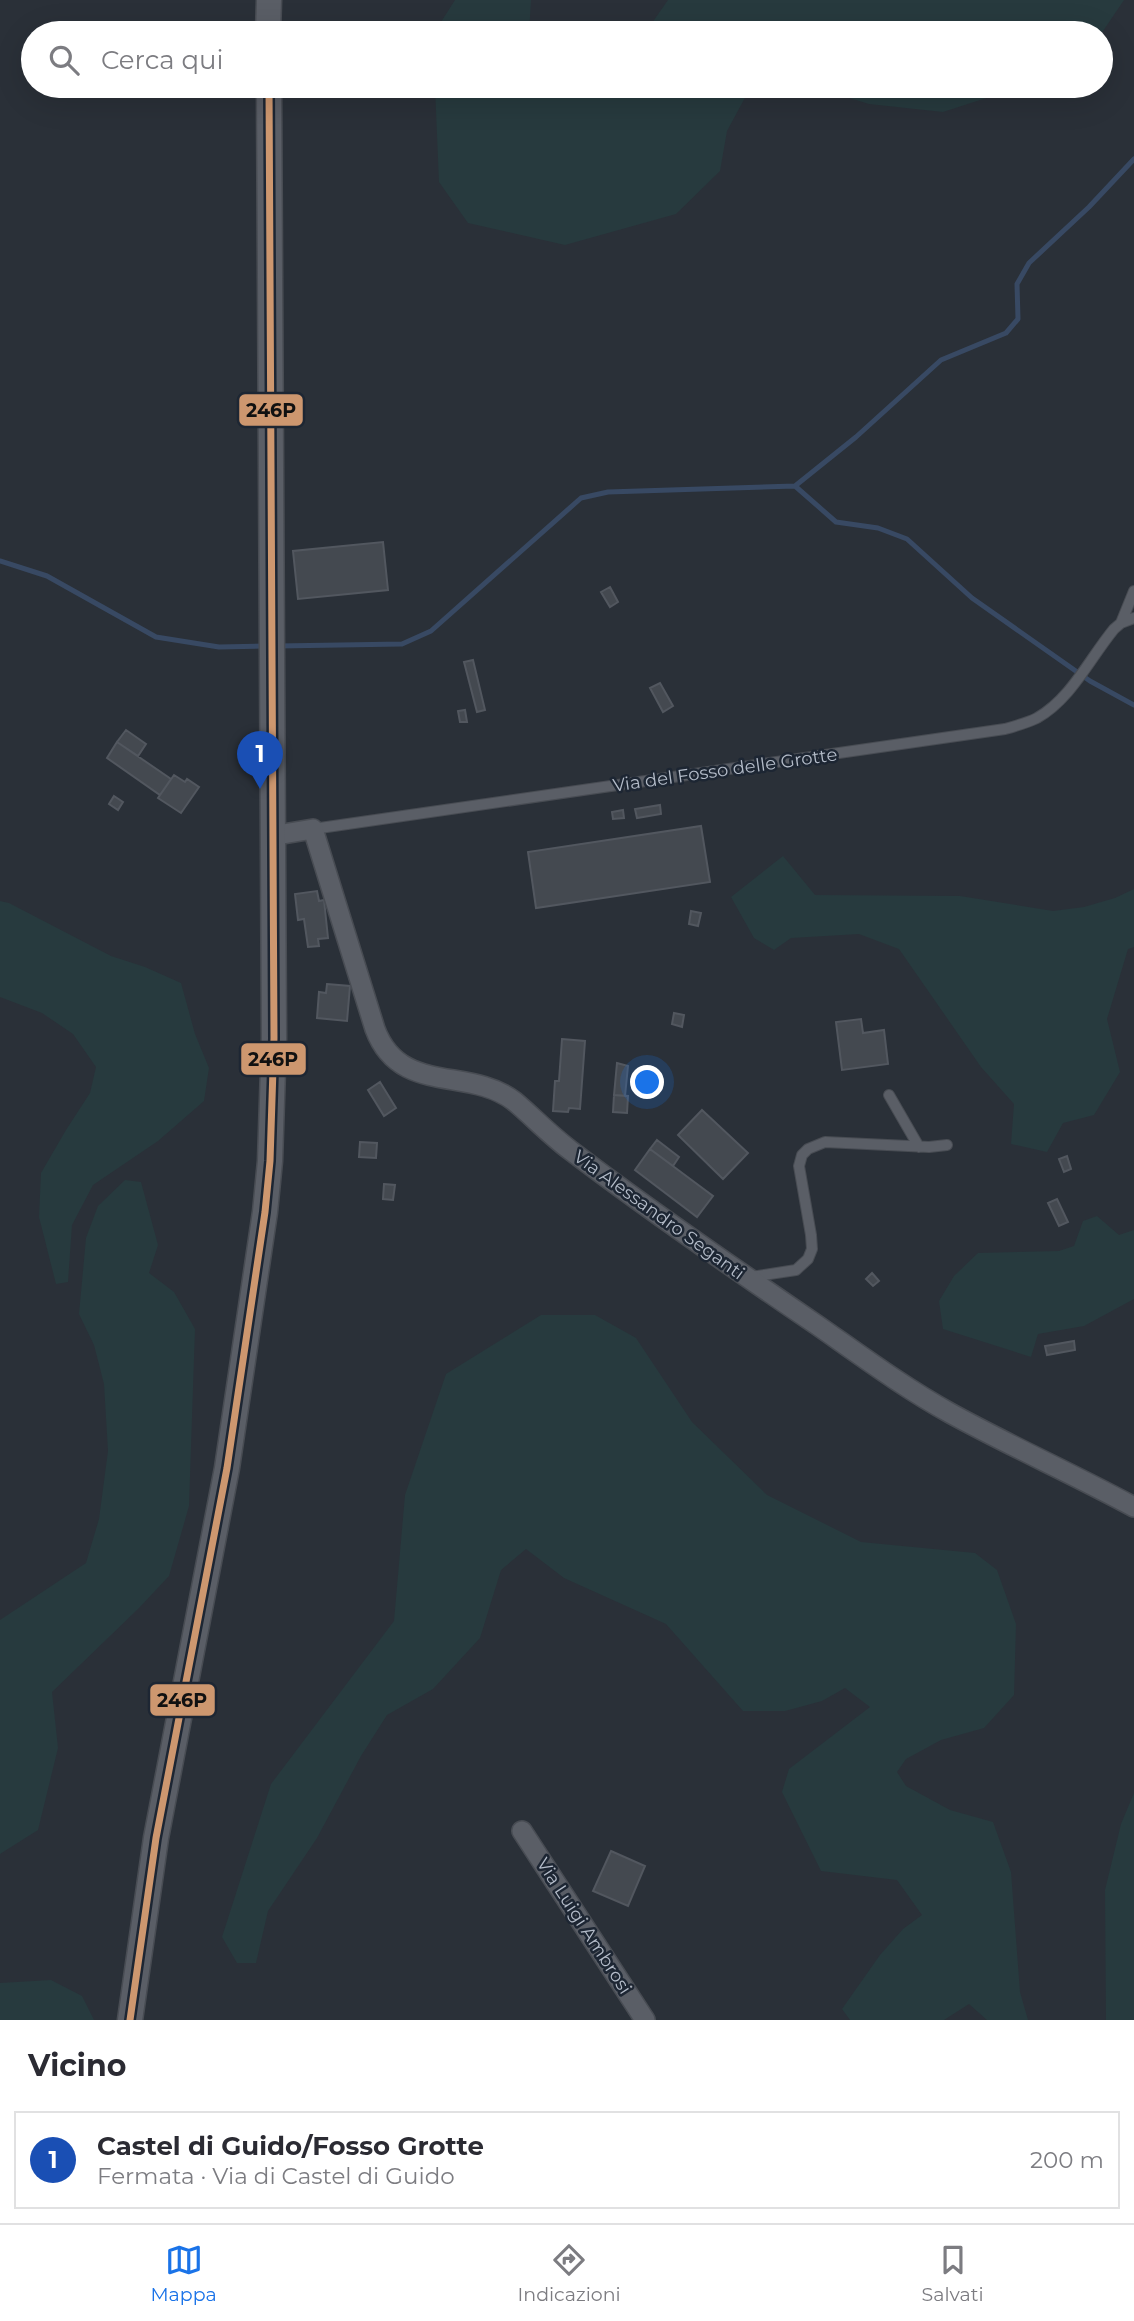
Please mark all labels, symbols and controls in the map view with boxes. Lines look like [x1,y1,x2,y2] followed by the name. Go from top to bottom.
[21,21,1113,98] search box
[45,41,83,79] icon: search
[101,44,224,76] text: Cerca qui
[238,393,304,427] line badge: 246P
[246,399,296,422] text: 246P
[237,731,283,789] pin: 1
[611,743,839,797] street label: Via del Fosso delle Grotte
[240,1042,307,1076] line badge: 246P
[248,1048,298,1071] text: 246P
[630,1065,664,1099] your location
[569,1146,749,1284] street label: Via Alessandro Seganti
[149,1683,216,1717] line badge: 246P
[157,1689,207,1712] text: 246P
[532,1854,636,1998] street label: Via Luigi Ambrosi
[28,2047,126,2084] text: Vicino
[97,2130,484,2162] text: Castel di Guido/Fosso Grotte
[48,2146,58,2174] text: 1
[1030,2146,1104,2174] text: 200 m
[97,2162,455,2190] text: Fermata · Via di Castel di Guido
[150,2241,217,2306] tab: Mappa
[518,2241,621,2306] tab: Indicazioni
[922,2241,984,2306] tab: Salvati

